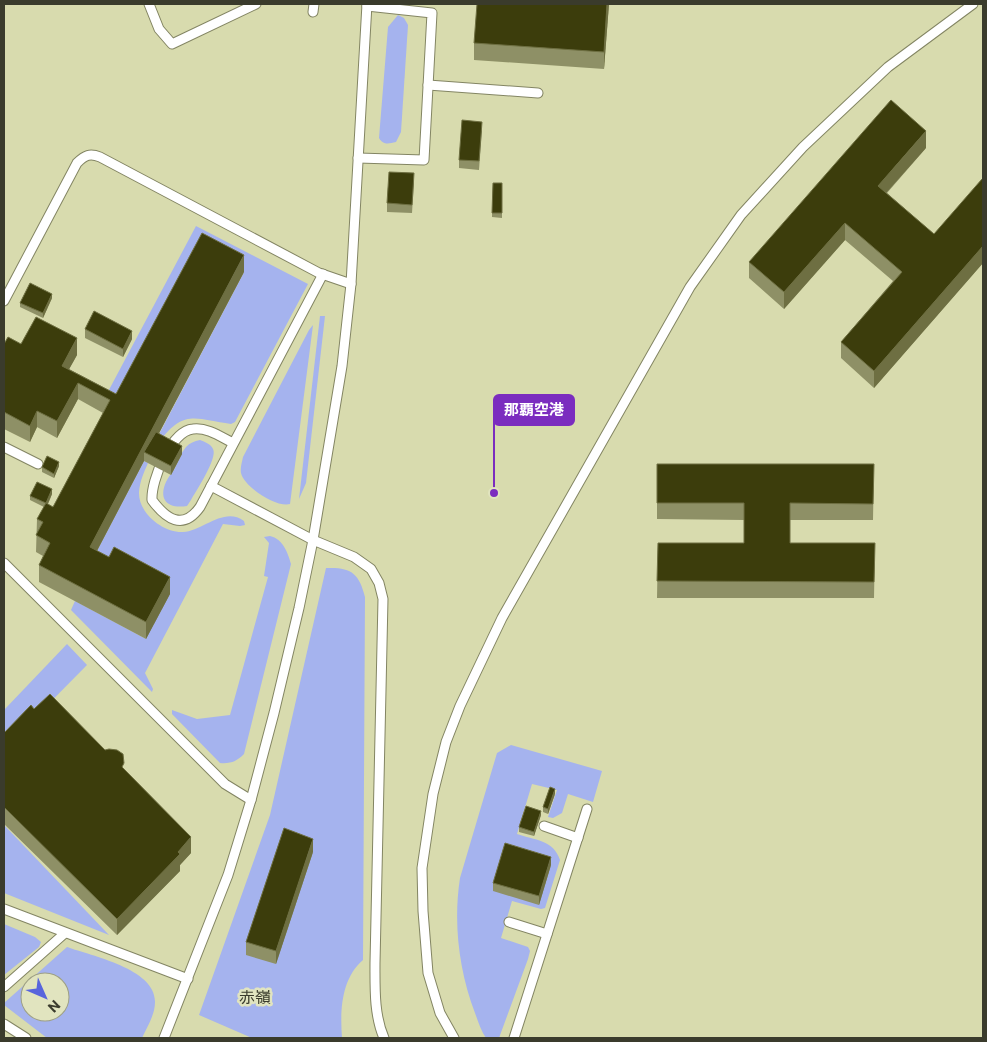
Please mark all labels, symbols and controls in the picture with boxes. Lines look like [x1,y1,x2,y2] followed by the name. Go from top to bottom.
[494,395,574,425] callout: 那覇空港
[504,400,564,418] text: 那覇空港
[20,972,70,1022] north arrow
[239,987,271,1006] district label: 赤嶺
[45,997,64,1016] text: N

